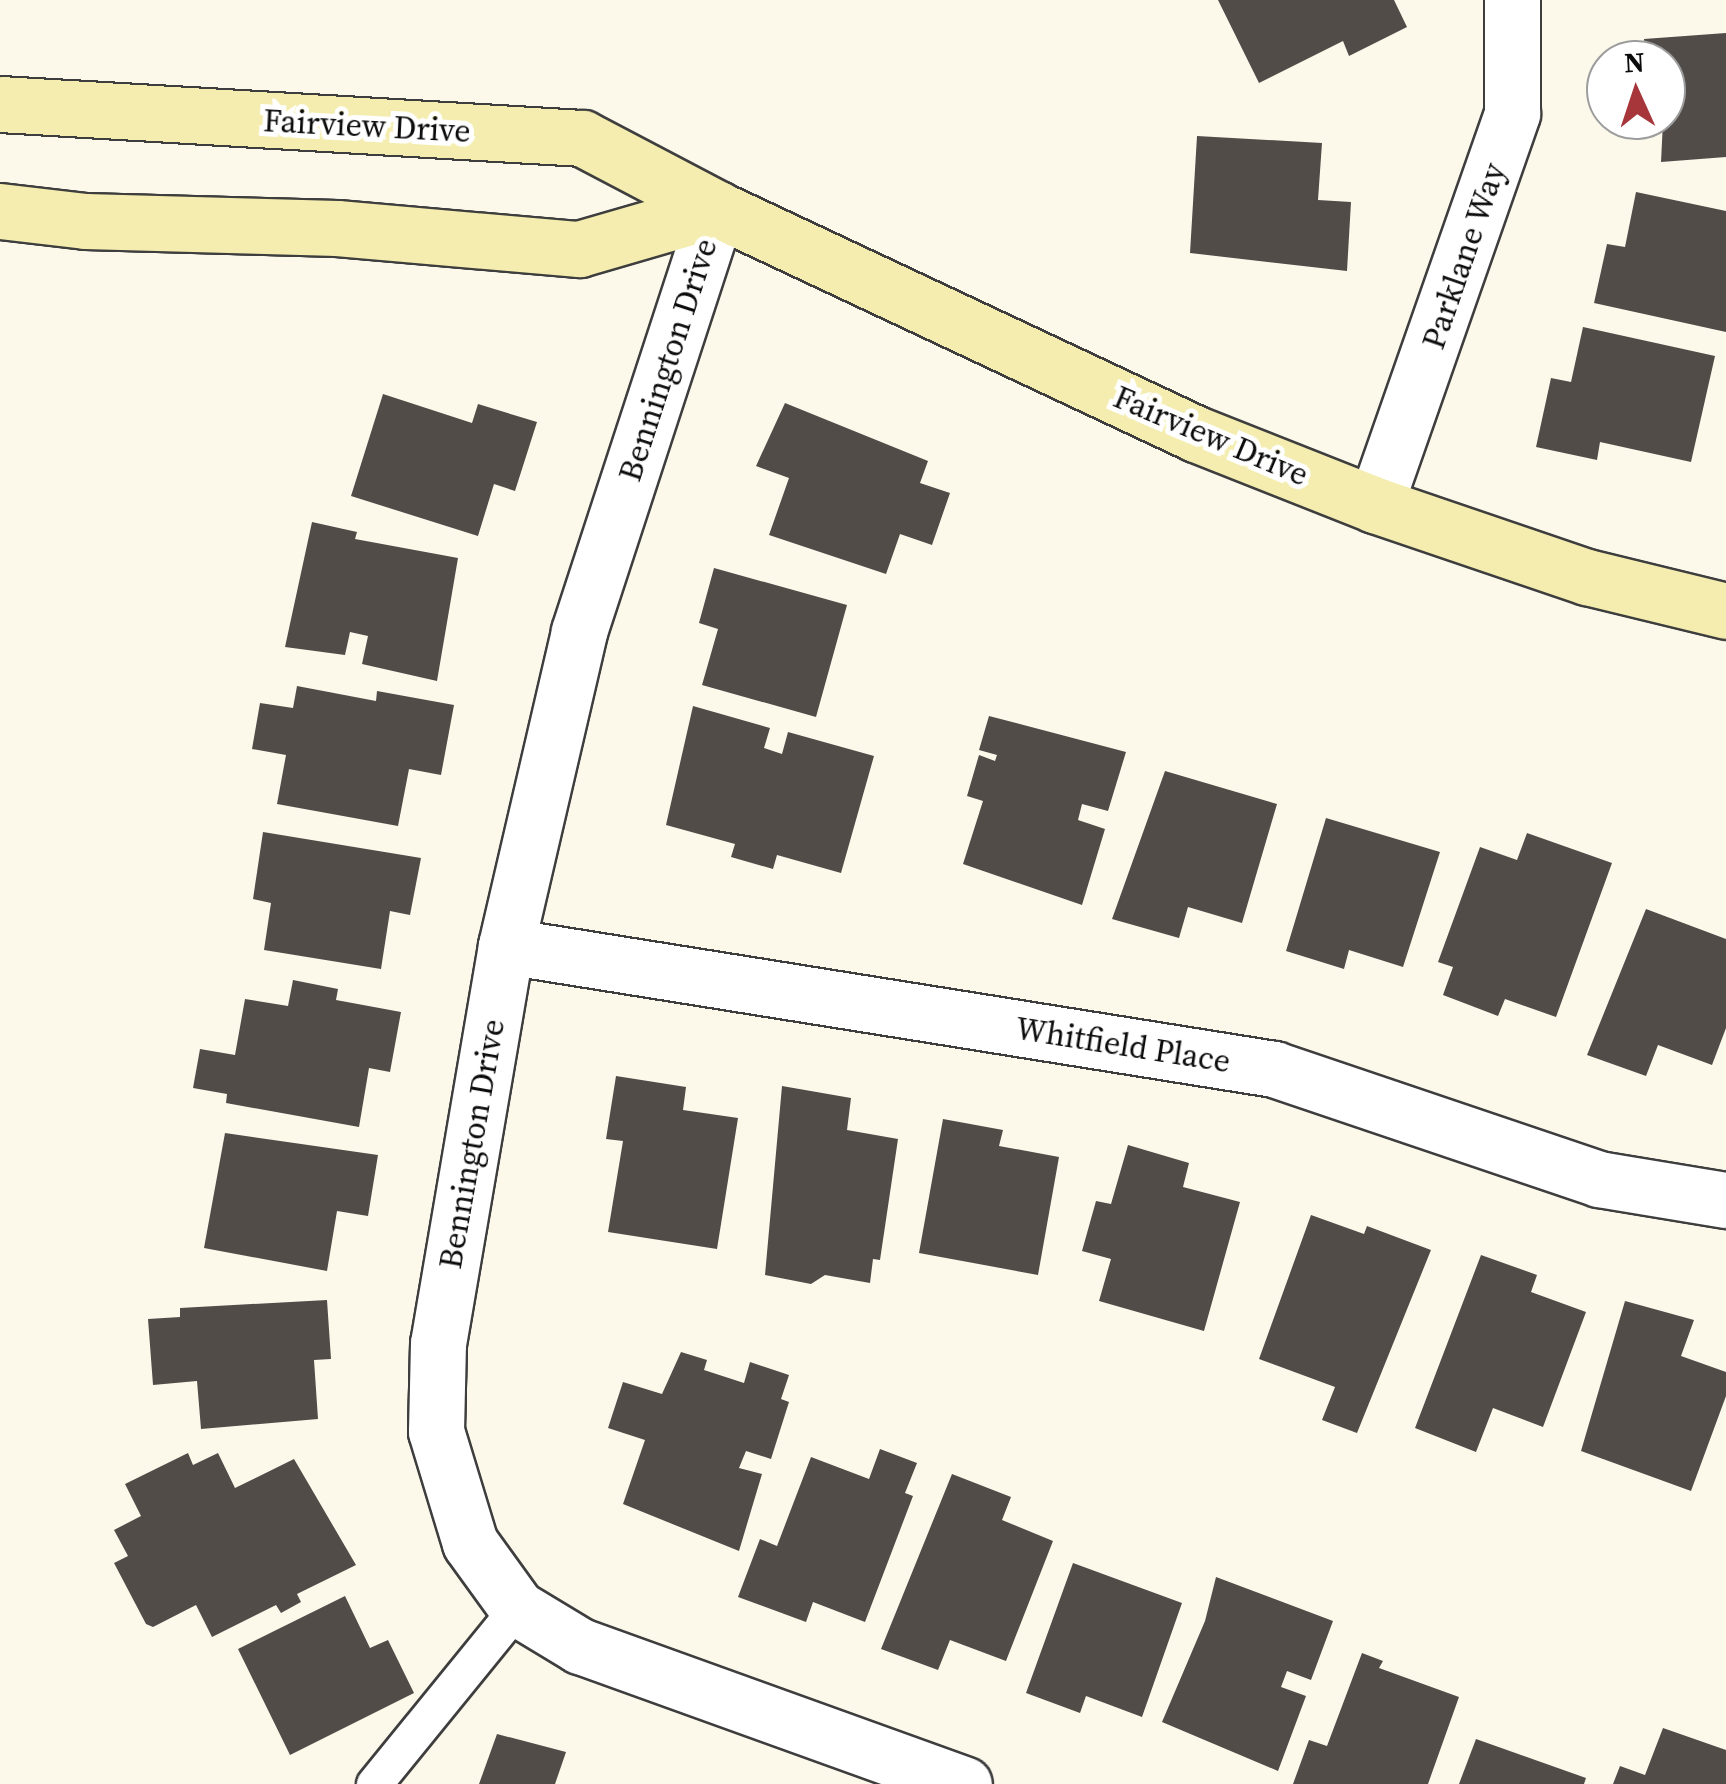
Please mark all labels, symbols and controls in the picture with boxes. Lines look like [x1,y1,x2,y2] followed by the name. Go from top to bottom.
[1586,40,1686,140] north arrow
[1623,43,1646,82] text: N
[262,101,472,151] street label: Fairview Drive
[1414,158,1514,354] street label: Parklane Way
[611,234,725,486] street label: Bennington Drive
[1108,378,1314,494] street label: Fairview Drive
[1013,1009,1233,1081] street label: Whitfield Place
[431,1016,513,1272] street label: Bennington Drive

